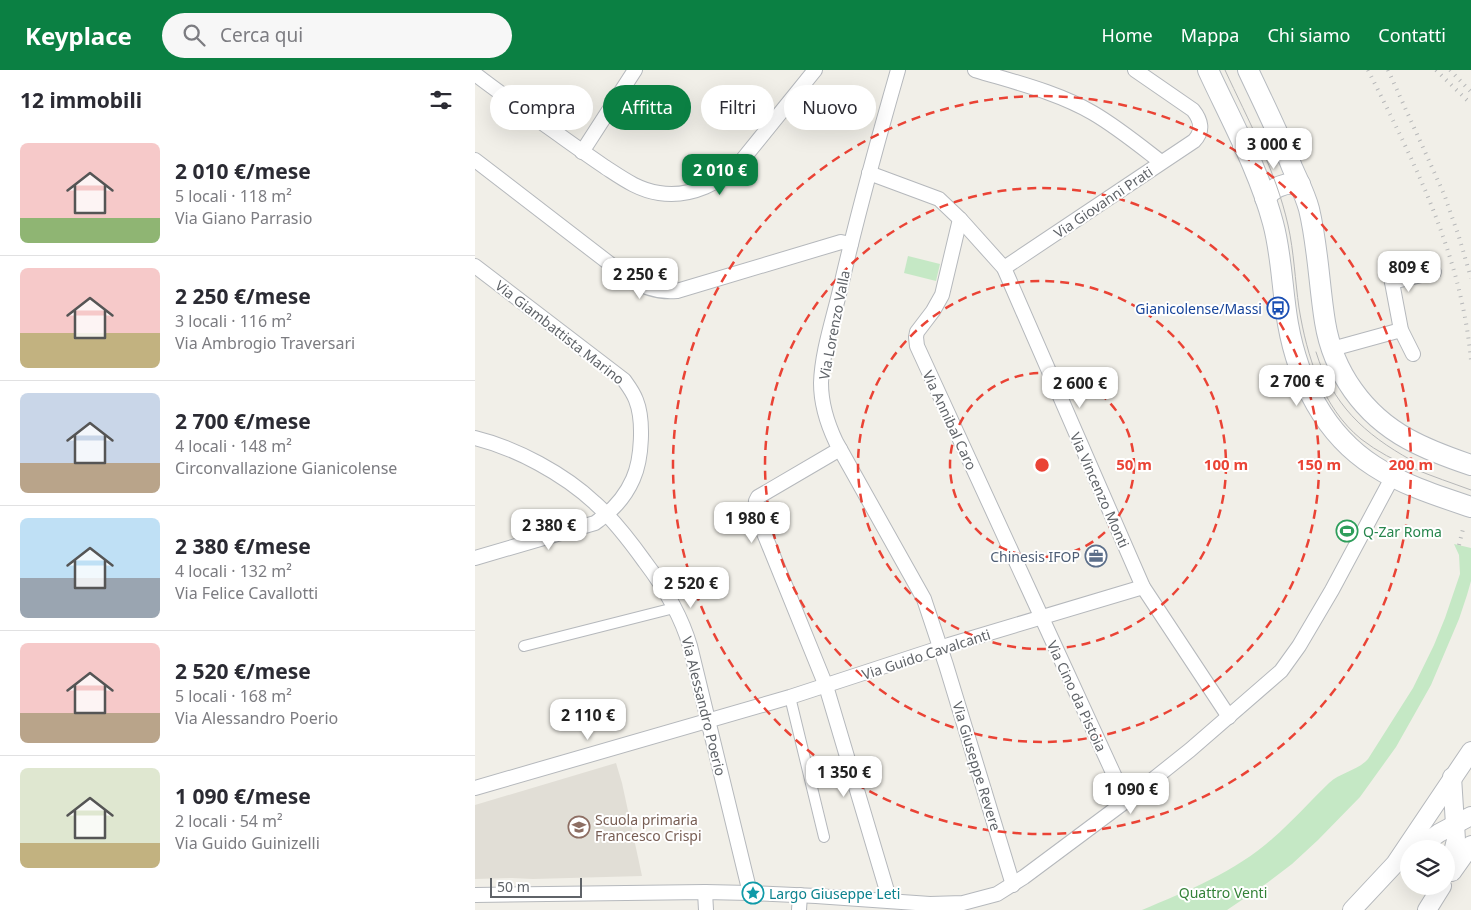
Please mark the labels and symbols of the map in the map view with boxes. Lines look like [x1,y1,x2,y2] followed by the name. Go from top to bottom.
[1228,128,1320,170] pin: 3 000 €
[674,154,766,196] pin: 2 010 €
[1050,162,1156,242] street label: Via Giovanni Prati
[1374,250,1444,293] pin: 809 €
[594,258,686,300] pin: 2 250 €
[814,269,854,381] street label: Via Lorenzo Valla
[492,276,628,388] street label: Via Giambattista Marino
[1266,296,1290,320] bus stop icon: Gianicolense/Massi
[1135,299,1262,318] place label: Gianicolense/Massi
[1251,364,1343,407] pin: 2 700 €
[1034,366,1126,409] pin: 2 600 €
[919,367,981,473] street label: Via Annibal Caro
[1066,429,1134,551] street label: Via Vincenzo Monti
[1116,454,1152,474] text: 50 m
[1204,454,1248,474] text: 100 m
[1297,454,1341,474] text: 150 m
[1389,454,1433,474] text: 200 m
[1033,456,1051,474] centre of rings
[706,502,798,544] pin: 1 980 €
[503,508,595,551] pin: 2 380 €
[1335,519,1359,543] sports icon: Q-Zar Roma
[1363,522,1442,541] place label: Q-Zar Roma
[1084,544,1108,568] office icon: Chinesis IFOP
[990,547,1080,566] place label: Chinesis IFOP
[645,566,737,609] pin: 2 520 €
[859,624,993,684] street label: Via Guido Cavalcanti
[678,634,730,778] street label: Via Alessandro Poerio
[1043,637,1111,755] street label: Via Cino da Pistoia
[542,698,634,741] pin: 2 110 €
[948,699,1006,833] street label: Via Giuseppe Revere
[798,756,890,798] pin: 1 350 €
[1085,772,1177,815] pin: 1 090 €
[595,810,702,845] place label: Scuola primaria Francesco Crispi
[567,815,591,839] school or university icon: Scuola primaria Francesco Crispi
[490,875,583,898] scale bar
[741,881,765,905] place icon: Largo Giuseppe Leti
[1179,883,1267,902] park label: Quattro Venti
[769,884,900,903] place label: Largo Giuseppe Leti

